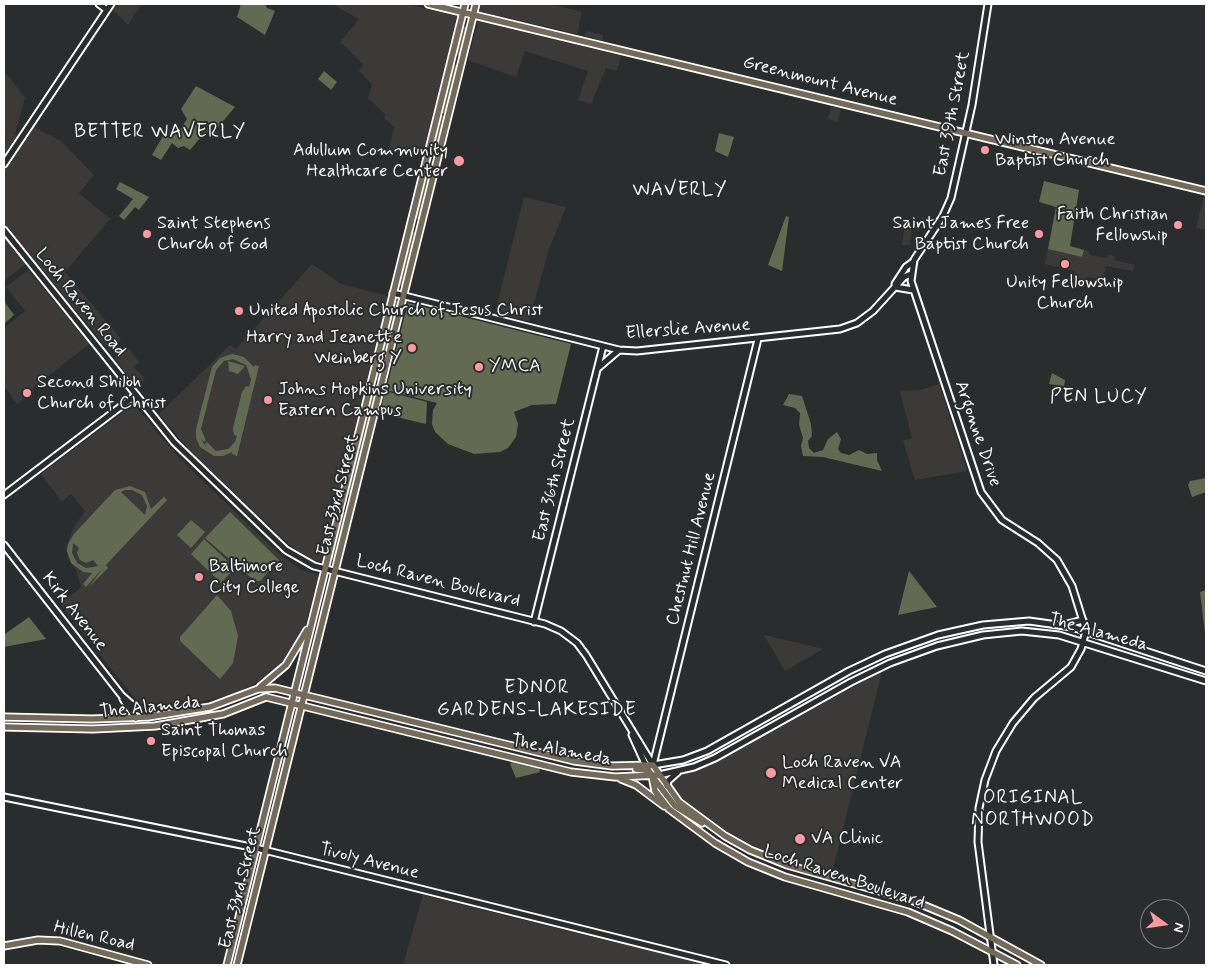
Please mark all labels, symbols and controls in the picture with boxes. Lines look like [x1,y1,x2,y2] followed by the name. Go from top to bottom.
[930,50,976,178] street label: East 39th Street
[740,52,900,112] street label: Greenmount Avenue
[67,122,253,144] district label: BETTER WAVERLY
[995,129,1115,172] place label: Winston Avenue Baptist Church
[293,140,448,182] place label: Adullum Community Healthcare Center
[979,144,991,156] marker: Winston Avenue Baptist Church
[452,154,466,168] marker: Adullum Community Healthcare Center
[630,180,730,202] district label: WAVERLY
[1057,204,1168,246] place label: Faith Christian Fellowship
[157,213,271,255] place label: Saint Stephens Church of God
[892,213,1029,255] place label: Saint James Free Baptist Church
[1172,219,1184,231] marker: Faith Christian Fellowship
[141,228,153,240] marker: Saint Stephens Church of God
[1033,228,1045,240] marker: Saint James Free Baptist Church
[30,245,130,361] street label: Loch Raven Road
[1059,258,1071,270] marker: Unity Fellowship Church
[1006,272,1124,314] place label: Unity Fellowship Church
[249,300,543,322] place label: United Apostolic Church of Jesus Christ
[233,305,245,317] marker: United Apostolic Church of Jesus Christ
[625,315,751,345] street label: Ellerslie Avenue
[246,327,402,369] place label: Harry and Jeanette Weinberg Y
[406,342,418,354] marker: Harry and Jeanette Weinberg Y
[489,356,541,378] place label: YMCA
[473,361,485,373] marker: YMCA
[37,372,166,414] place label: Second Shiloh Church of Christ
[949,378,1005,490] street label: Argonne Drive
[278,379,472,422] place label: Johns Hopkins University Eastern Campus
[21,387,33,399] marker: Second Shiloh Church of Christ
[1051,387,1147,409] district label: PEN LUCY
[262,394,274,406] marker: Johns Hopkins University Eastern Campus
[529,416,581,544] street label: East 36th Street
[313,432,365,558] street label: East 33rd Street
[662,470,722,628] street label: Chestnut Hill Avenue
[354,551,522,613] street label: Loch Raven Boulevard
[209,556,299,598] place label: Baltimore City College
[36,568,112,656] street label: Kirk Avenue
[193,571,205,583] marker: Baltimore City College
[1046,609,1150,657] street label: The Alameda
[435,678,639,722] district label: EDNOR GARDENS-LAKESIDE
[98,692,202,724] street label: The Alameda
[161,720,288,762] place label: Saint Thomas Episcopal Church
[509,731,613,771] street label: The Alameda
[145,735,157,747] marker: Saint Thomas Episcopal Church
[782,752,903,794] place label: Loch Raven VA Medical Center
[764,766,778,780] marker: Loch Raven VA Medical Center
[970,788,1096,832] district label: ORIGINAL NORTHWOOD
[215,825,267,951] street label: East 33rd Street
[811,828,883,850] place label: VA Clinic
[793,832,807,846] marker: VA Clinic
[317,839,421,885] street label: Tivoly Avenue
[761,842,927,914] street label: Loch Raven Boulevard
[1140,899,1190,949] north arrow
[51,917,137,957] street label: Hillen Road
[1169,921,1188,934] text: N

